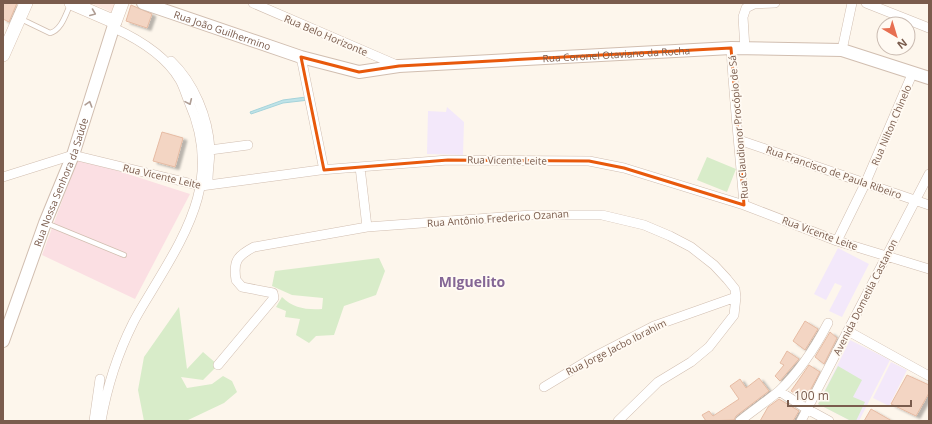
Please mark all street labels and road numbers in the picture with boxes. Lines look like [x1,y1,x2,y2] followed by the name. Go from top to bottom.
[172,7,273,53] street label: Rua João Guilhermino
[282,11,370,59] street label: Rua Belo Horizonte
[542,43,690,65] street label: Rua Coronel Otaviano da Rocha
[725,55,751,199] street label: Rua Claudionor Procópio de Sá
[868,82,914,168] street label: Rua Nilton Chinelo
[30,116,91,248] street label: Rua Nossa Senhora da Saúde
[764,142,904,202] street label: Rua Francisco de Paula Ribeiro
[467,152,547,168] street label: Rua Vicente Leite
[122,160,203,192] street label: Rua Vicente Leite
[427,206,569,230] street label: Rua Antônio Frederico Ozanan
[780,213,860,253] street label: Rua Vicente Leite
[830,236,900,358] street label: Avenida Dometila Castanon
[563,316,669,378] street label: Rua Jorge Jacbo Ibrahim

